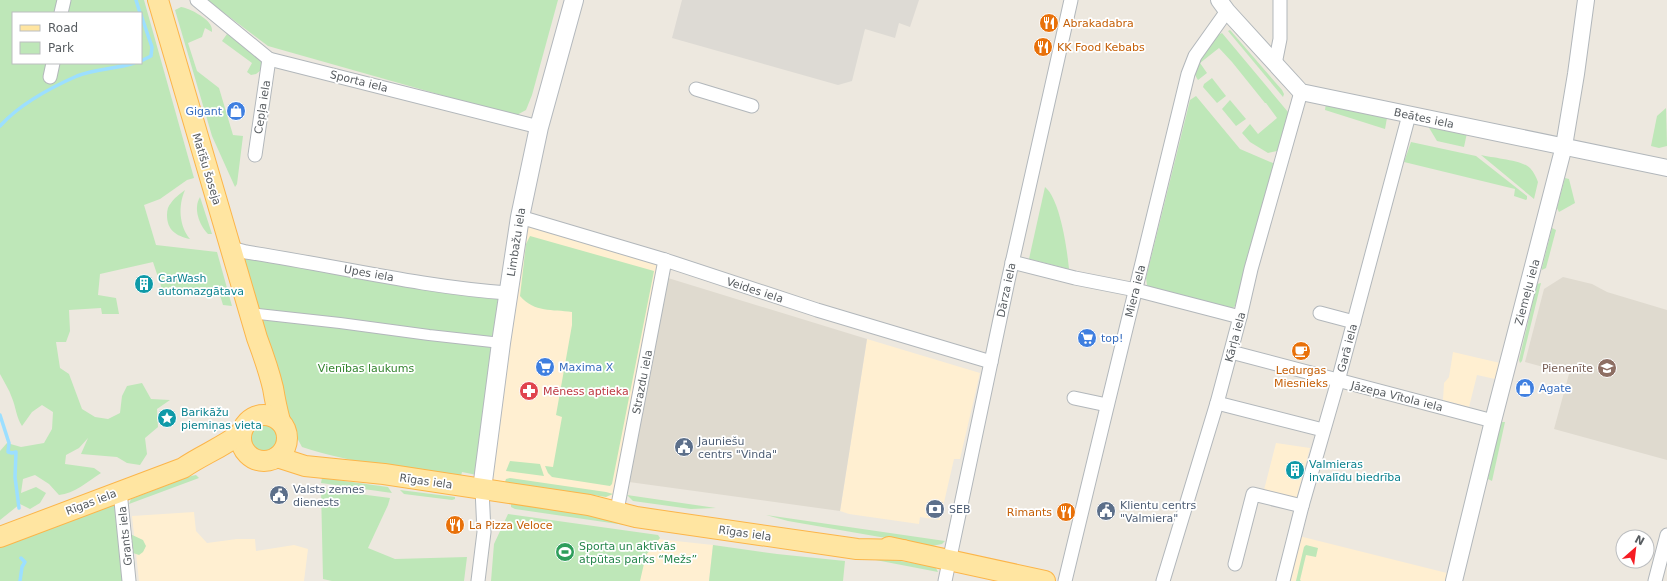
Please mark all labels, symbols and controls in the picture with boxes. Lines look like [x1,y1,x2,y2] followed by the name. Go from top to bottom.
[12,12,142,64] legend
[1038,12,1060,34] restaurant icon: Abrakadabra
[1063,17,1134,30] place label: Abrakadabra
[48,21,78,35] text: Road
[1032,36,1054,58] restaurant icon: KK Food Kebabs
[48,41,74,55] text: Park
[1057,41,1145,54] place label: KK Food Kebabs
[328,68,389,95] street label: Sporta iela
[252,79,273,135] street label: Cepļa iela
[225,100,247,122] shop icon: Gigant
[185,105,223,118] place label: Gigant
[1393,106,1455,131] street label: Beātes iela
[189,132,224,207] street label: Matīšu šoseja
[505,207,528,277] street label: Limbažu iela
[1512,258,1543,327] street label: Ziemeļu iela
[994,262,1019,319] street label: Dārza iela
[343,263,395,284] street label: Upes iela
[1123,263,1148,319] street label: Miera iela
[158,272,244,298] place label: CarWash automazgātava
[133,273,155,295] building icon: CarWash automazgātava
[725,275,785,306] street label: Veides iela
[1223,311,1248,364] street label: Kārļa iela
[1335,322,1360,374] street label: Garā iela
[1076,327,1098,349] supermarket icon: top!
[1101,332,1123,345] place label: top!
[1290,340,1312,362] cafe icon: Ledurgas Miesnieks
[630,349,655,415] street label: Strazdu iela
[534,356,556,378] supermarket icon: Maxima X
[1596,357,1618,379] school or university icon: Pienenīte
[559,361,614,374] place label: Maxima X
[318,362,414,375] park label: Vienības laukums
[1542,362,1593,375] place label: Pienenīte
[1274,364,1328,390] place label: Ledurgas Miesnieks
[1514,377,1536,399] shop icon: Agate
[1349,379,1444,414] street label: Jāzepa Vītola iela
[518,380,540,402] pharmacy icon: Mēness aptieka
[1539,382,1572,395] place label: Agate
[543,385,629,398] place label: Mēness aptieka
[181,406,262,432] place label: Barikāžu piemiņas vieta
[156,407,178,429] place icon: Barikāžu piemiņas vieta
[697,435,777,461] place label: Jauniešu centrs "Vinda"
[673,436,695,458] public building icon: Jauniešu centrs "Vinda"
[1309,458,1401,484] place label: Valmieras invalīdu biedrība
[1284,459,1306,481] building icon: Valmieras invalīdu biedrība
[399,471,453,492] street label: Rīgas iela
[293,483,365,509] place label: Valsts zemes dienests
[268,484,290,506] public building icon: Valsts zemes dienests
[64,487,118,518] street label: Rīgas iela
[924,498,946,520] bank icon: SEB
[1120,499,1196,525] place label: Klientu centrs "Valmiera"
[1095,500,1117,522] public building icon: Klientu centrs "Valmiera"
[1055,501,1077,523] restaurant icon: Rimants
[949,503,970,516] place label: SEB
[116,505,135,566] street label: Grants iela
[1007,506,1052,519] place label: Rimants
[444,514,466,536] restaurant icon: La Pizza Veloce
[469,519,553,532] place label: La Pizza Veloce
[718,523,772,544] street label: Rīgas iela
[1615,529,1655,569] north arrow
[1632,533,1647,549] text: N
[579,540,697,566] place label: Sporta un aktīvās atpūtas parks “Mežs”
[554,541,576,563] sports icon: Sporta un aktīvās atpūtas parks “Mežs”

